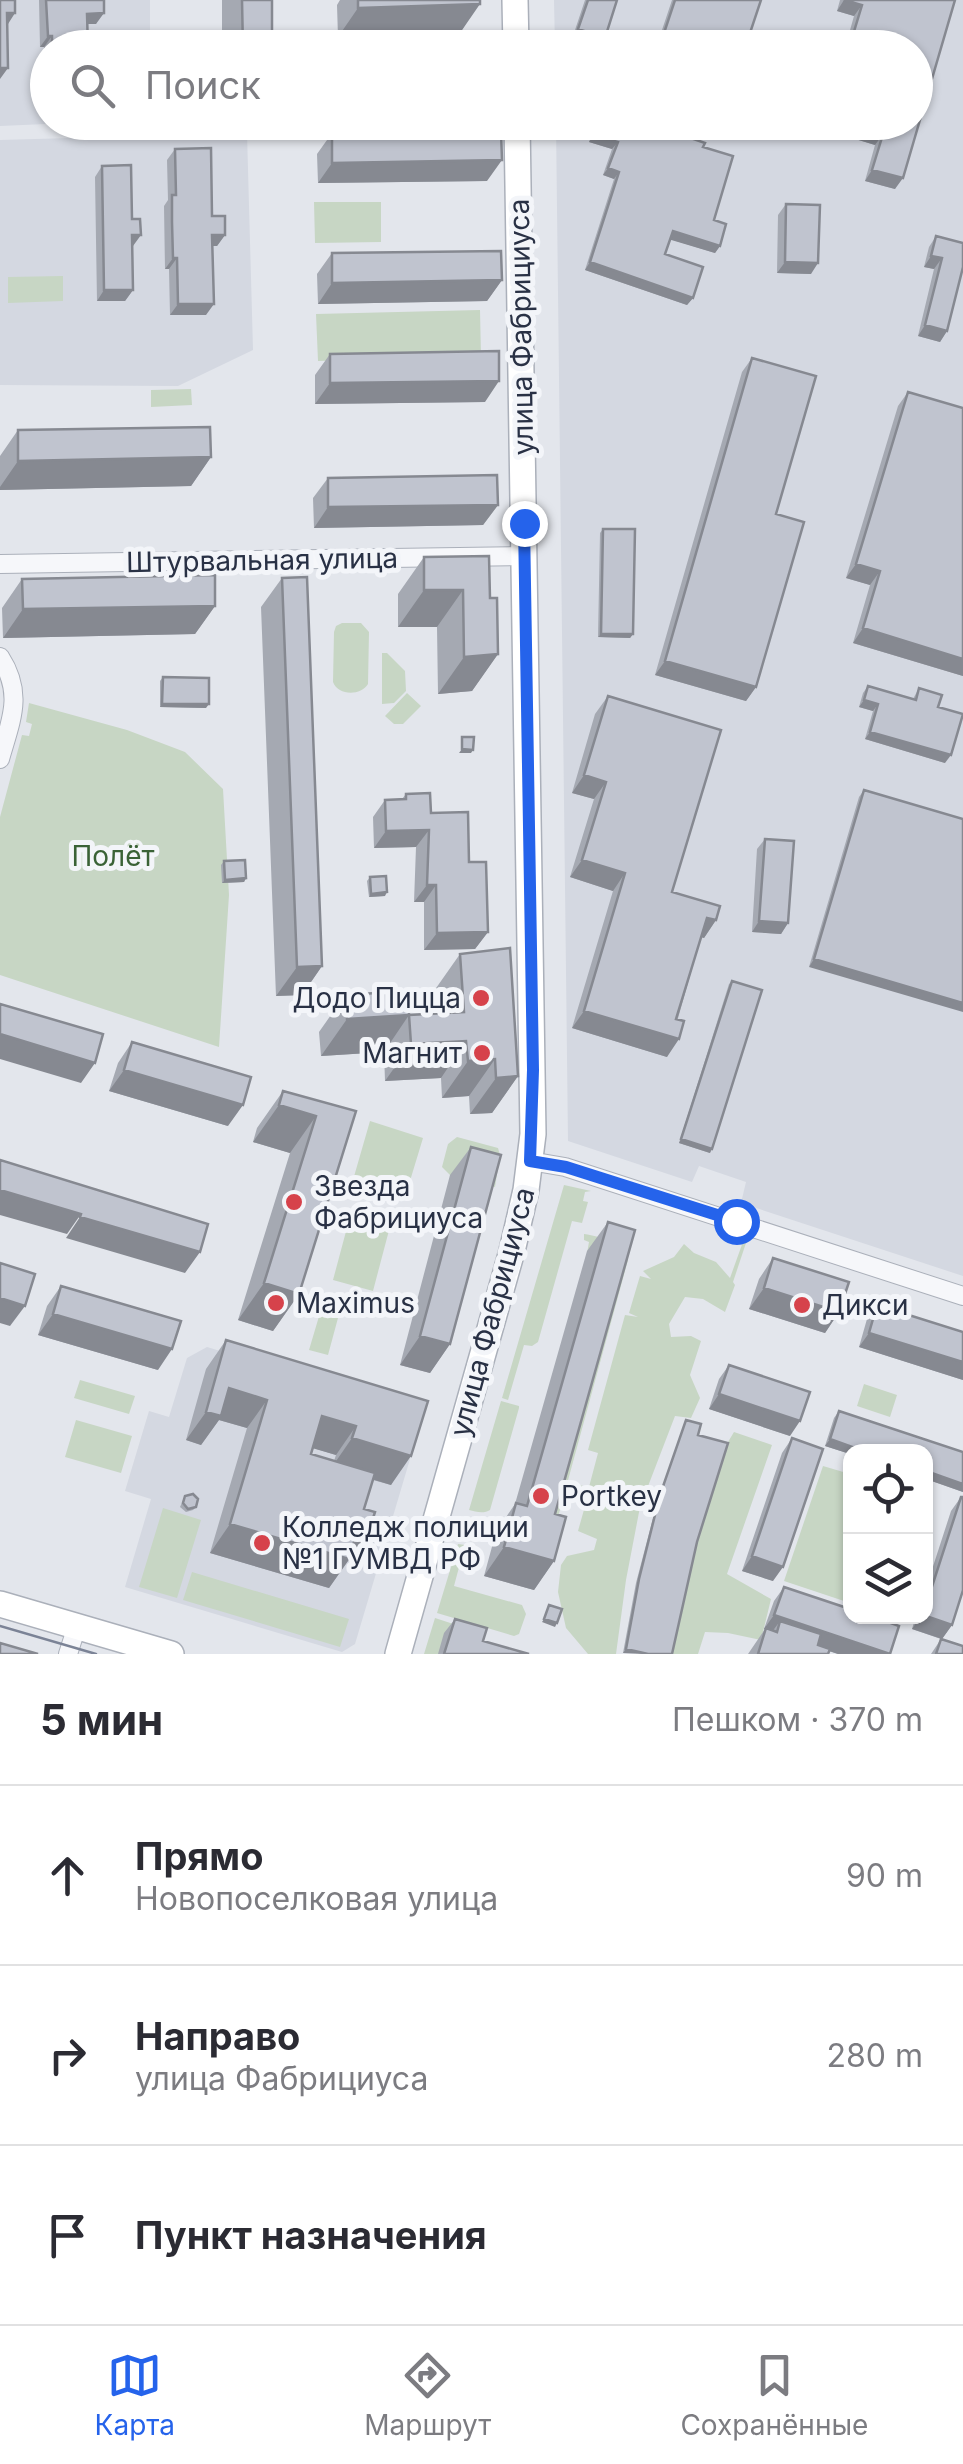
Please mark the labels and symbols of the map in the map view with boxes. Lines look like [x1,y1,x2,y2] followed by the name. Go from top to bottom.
[502,198,540,456] street label: улица Фабрициуса
[502,501,548,547] route end
[126,541,398,579] street label: Штурвальная улица
[71,839,155,873] park label: Полёт
[292,981,461,1015] place label: Додо Пицца
[470,987,492,1009] marker: Додо Пицца
[362,1036,462,1070] place label: Магнит
[471,1042,493,1064] marker: Магнит
[314,1169,483,1235] place label: Звезда Фабрициуса
[442,1184,542,1440] street label: улица Фабрициуса
[283,1191,305,1213] marker: Звезда Фабрициуса
[714,1199,760,1245] route start
[296,1286,415,1320] place label: Maximus
[822,1288,909,1322] place label: Дикси
[265,1292,287,1314] marker: Maximus
[791,1294,813,1316] marker: Дикси
[561,1479,662,1513] place label: Portkey
[530,1485,552,1507] marker: Portkey
[282,1510,529,1576] place label: Колледж полиции №1 ГУМВД РФ
[251,1532,273,1554] marker: Колледж полиции №1 ГУМВД РФ

